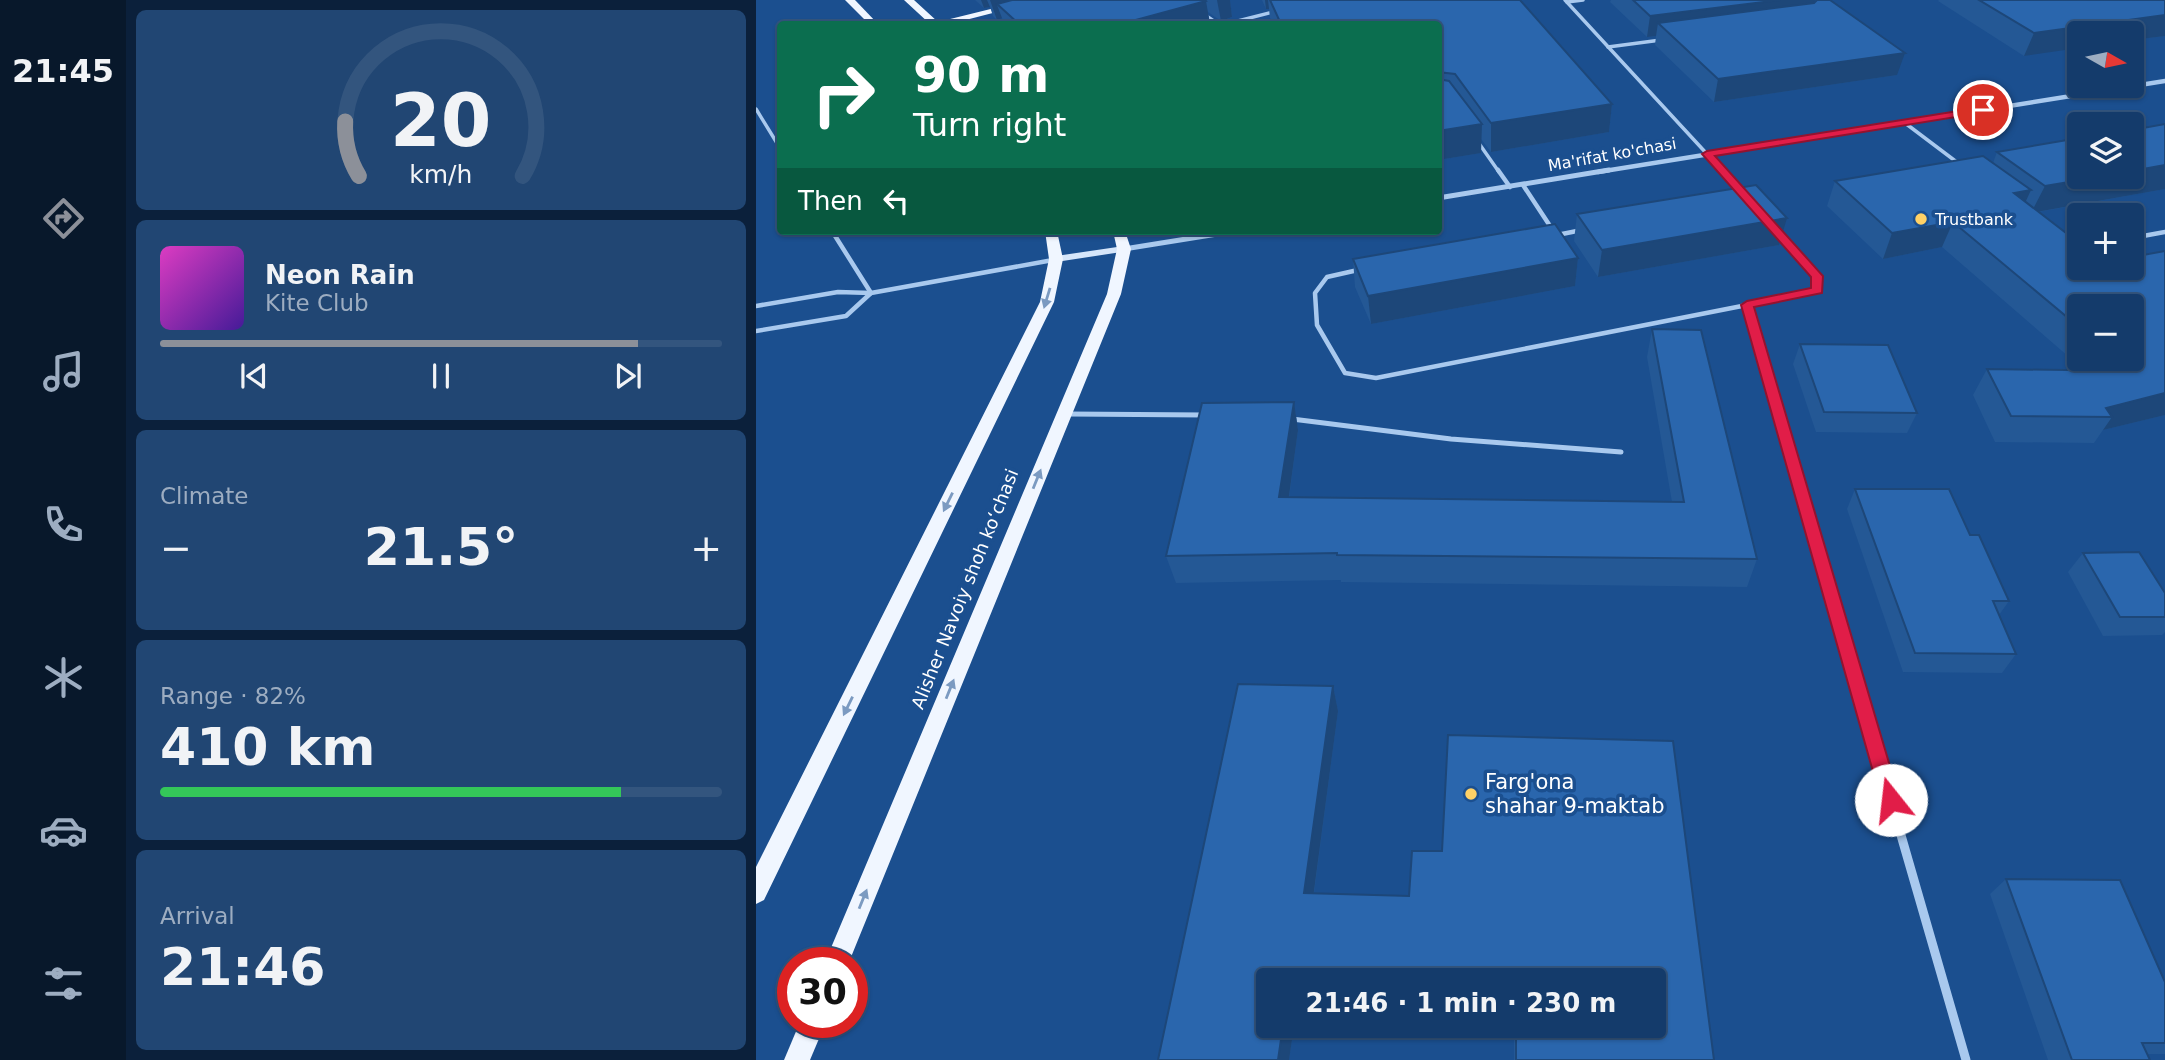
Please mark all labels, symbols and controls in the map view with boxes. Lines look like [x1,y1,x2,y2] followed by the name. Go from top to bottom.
[2067,21,2144,98] north arrow
[2067,21,2144,371] map controls
[913,47,1049,104] text: 90 m
[798,49,889,140] icon: right
[12,52,114,90] text: 21:45
[390,78,492,163] text: 20
[1953,80,2013,140] pin
[1964,91,2002,129] icon: arrive
[913,106,1066,144] text: Turn right
[2067,112,2144,189] button: layers
[1546,134,1678,175] street label: Ma'rifat ko'chasi
[409,160,473,189] text: km/h
[877,182,915,220] icon: left
[798,186,863,216] text: Then
[39,194,88,243] icon: directions
[2067,203,2144,280] button: +
[1934,210,2014,229] place label: Trustbank
[1913,211,1929,227] marker: Trustbank
[265,260,415,290] text: Neon Rain
[1041,287,1051,308] one-way arrow
[265,290,369,316] text: Kite Club
[2067,294,2144,371] button: −
[39,347,88,396] icon: music
[235,357,273,395] icon: previous
[422,357,460,395] icon: pause
[609,357,647,395] icon: next
[907,466,1022,712] street label: Alisher Navoiy shoh koʻchasi
[1032,468,1043,489] one-way arrow
[160,483,249,509] text: Climate
[943,492,954,512] one-way arrow
[39,500,88,549] icon: phone
[364,517,518,577] text: 21.5°
[160,526,192,570] text: −
[690,526,722,570] text: +
[39,653,88,702] icon: climate
[945,679,956,700] one-way arrow
[160,683,306,709] text: Range · 82%
[842,696,853,716] one-way arrow
[160,717,375,777] text: 410 km
[1854,763,1928,837] position arrow
[1485,770,1664,818] place label: Farg'ona shahar 9-maktab
[1463,786,1479,802] marker: Farg'ona shahar 9-maktab
[39,806,88,855] icon: car
[858,889,869,910] one-way arrow
[160,903,235,929] text: Arrival
[160,937,326,997] text: 21:46
[777,947,868,1038] speed limit sign: 30
[39,959,88,1008] icon: filters
[1306,988,1616,1018] text: 21:46 · 1 min · 230 m

